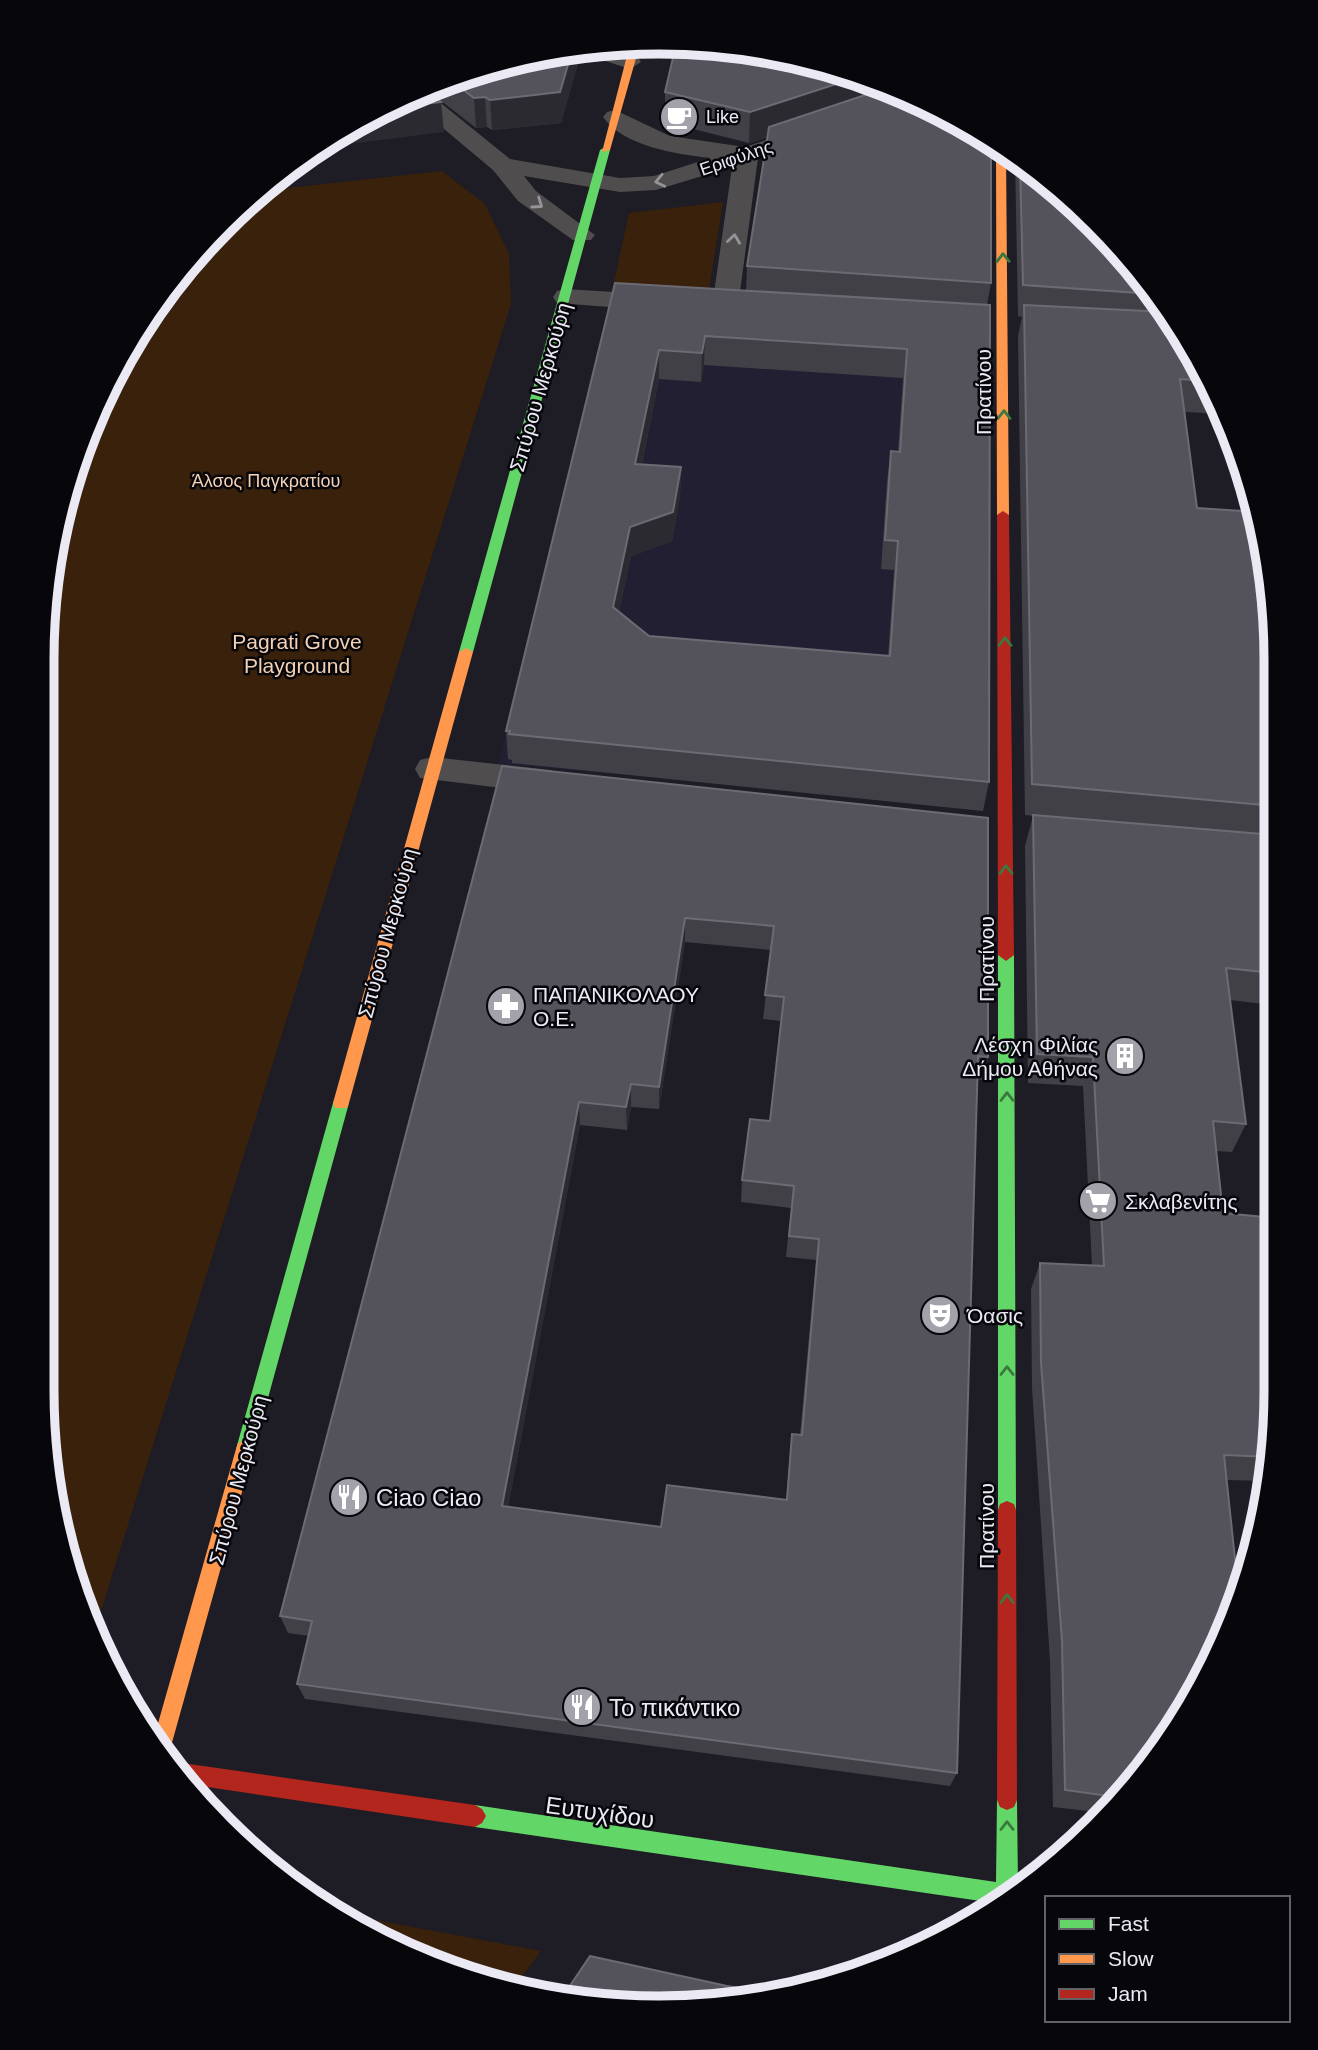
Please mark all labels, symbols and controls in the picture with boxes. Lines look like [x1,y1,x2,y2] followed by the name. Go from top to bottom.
[658,96,700,138] cafe icon: Like
[706,107,739,127] place label: Like
[697,136,775,180] street label: Εριφύλης
[654,172,666,187] one-way arrow
[530,196,543,208] one-way arrow
[726,233,741,245] one-way arrow
[995,252,1011,262] one-way arrow
[505,300,575,474] street label: Σπύρου Μερκούρη
[972,349,995,435] street label: Πρατίνου
[996,409,1012,419] one-way arrow
[192,471,340,491] park label: Άλσος Παγκρατίου
[232,630,362,677] park label: Pagrati Grove Playground
[997,636,1013,647] one-way arrow
[353,846,421,1020] street label: Σπύρου Μερκούρη
[998,864,1014,874] one-way arrow
[975,916,998,1002] street label: Πρατίνου
[533,983,699,1030] place label: ΠΑΠΑΝΙΚΟΛΑΟΥ Ο.Ε.
[485,985,527,1027] pharmacy icon: ΠΑΠΑΝΙΚΟΛΑΟΥ Ο.Ε.
[962,1033,1098,1080] place label: Λέσχη Φιλίας Δήμου Αθήνας
[1104,1035,1146,1077] building icon: Λέσχη Φιλίας Δήμου Αθήνας
[999,1091,1015,1102] one-way arrow
[1077,1180,1119,1222] supermarket icon: Σκλαβενίτης
[1125,1190,1238,1213] place label: Σκλαβενίτης
[919,1294,961,1336] theatre icon: Όασις
[966,1304,1023,1327] place label: Όασις
[999,1366,1015,1376] one-way arrow
[204,1393,272,1567] street label: Σπύρου Μερκούρη
[328,1476,370,1518] restaurant icon: Ciao Ciao
[975,1483,998,1569] street label: Πρατίνου
[376,1484,481,1511] place label: Ciao Ciao
[999,1593,1015,1604] one-way arrow
[561,1686,603,1728] restaurant icon: Το πικάντικο
[609,1694,740,1721] place label: Το πικάντικο
[544,1791,656,1833] street label: Ευτυχίδου
[999,1821,1015,1831] one-way arrow
[1045,1896,1290,2022] legend
[1108,1912,1149,1935] text: Fast
[1108,1947,1154,1970] text: Slow
[1108,1982,1148,2005] text: Jam

